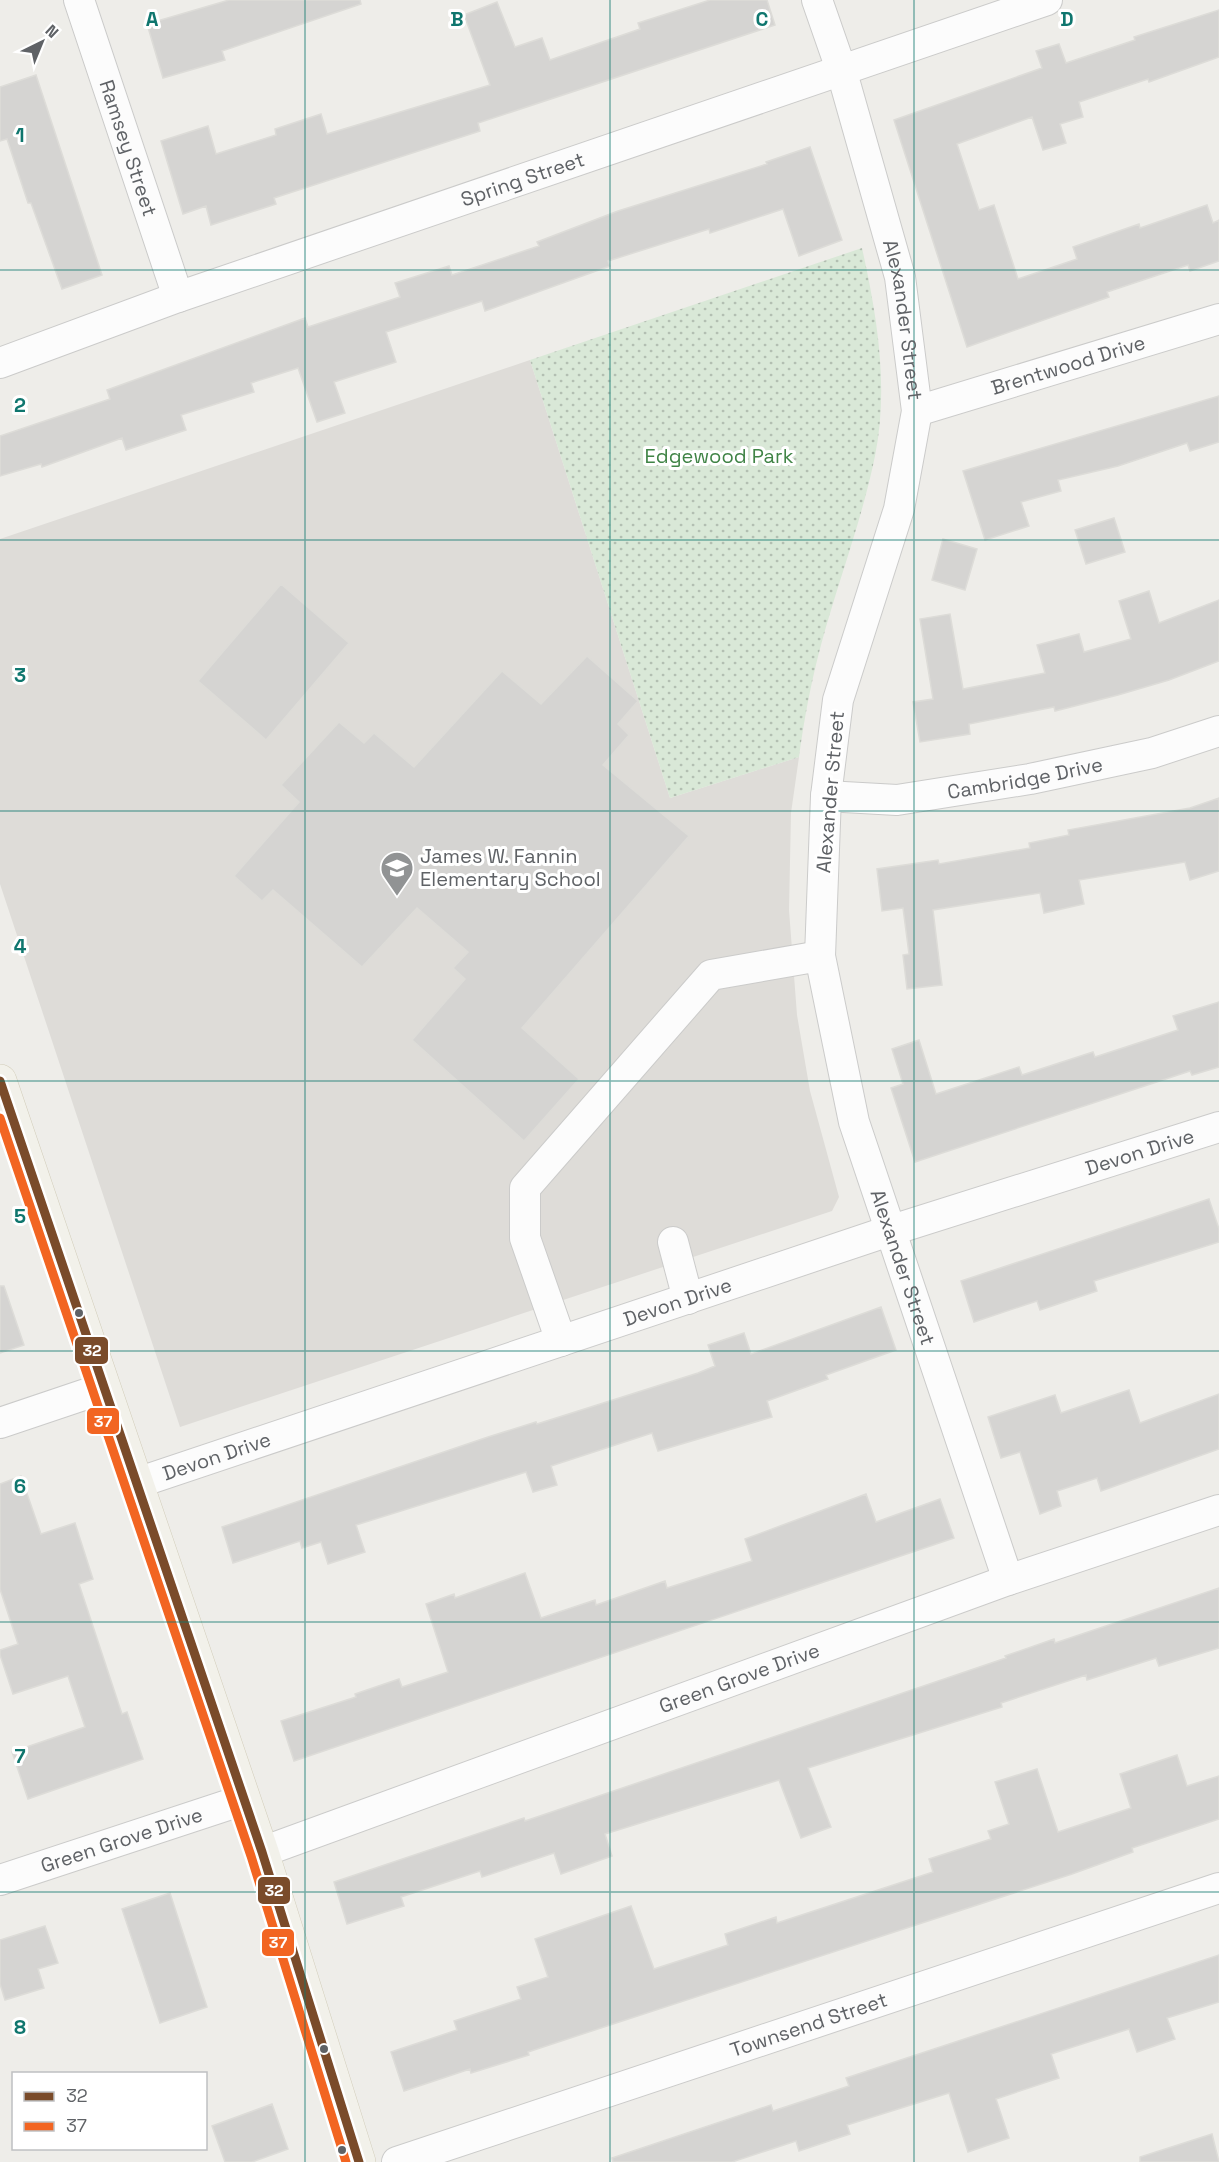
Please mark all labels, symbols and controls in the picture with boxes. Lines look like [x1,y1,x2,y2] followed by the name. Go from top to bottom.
[146,6,159,32] text: A
[450,6,464,32] text: B
[756,6,769,32] text: C
[1060,6,1074,32] text: D
[12,12,72,72] north arrow
[41,20,63,43] text: N
[94,76,163,220] street label: Ramsey Street
[15,122,25,148] text: 1
[457,146,588,212] street label: Spring Street
[877,236,929,402] street label: Alexander Street
[988,329,1148,401] street label: Brentwood Drive
[14,392,26,418] text: 2
[645,443,794,469] park label: Edgewood Park
[14,662,26,688] text: 3
[810,710,850,874] street label: Alexander Street
[945,751,1105,805] street label: Cambridge Drive
[420,843,601,892] place label: James W. Fannin Elementary School
[379,850,415,897] school or university icon: James W. Fannin Elementary School
[14,933,27,959] text: 4
[1082,1123,1197,1181] street label: Devon Drive
[865,1186,941,1348] street label: Alexander Street
[14,1203,26,1229] text: 5
[620,1272,735,1332] street label: Devon Drive
[73,1307,85,1319] unlabelled marker
[74,1336,109,1365] line badge: 32
[82,1340,102,1361] text: 32
[86,1407,120,1435] line badge: 37
[94,1411,112,1432] text: 37
[159,1426,274,1487] street label: Devon Drive
[14,1473,26,1499] text: 6
[655,1637,823,1719] street label: Green Grove Drive
[14,1743,26,1769] text: 7
[37,1801,206,1879] street label: Green Grove Drive
[257,1876,291,1905] line badge: 32
[264,1880,284,1901] text: 32
[261,1928,295,1957] line badge: 37
[269,1932,287,1953] text: 37
[727,1986,891,2063] street label: Townsend Street
[14,2014,26,2040] text: 8
[318,2043,330,2055] unlabelled marker
[12,2072,207,2150] legend
[66,2084,88,2107] text: 32
[66,2114,87,2137] text: 37
[336,2144,348,2156] unlabelled marker

